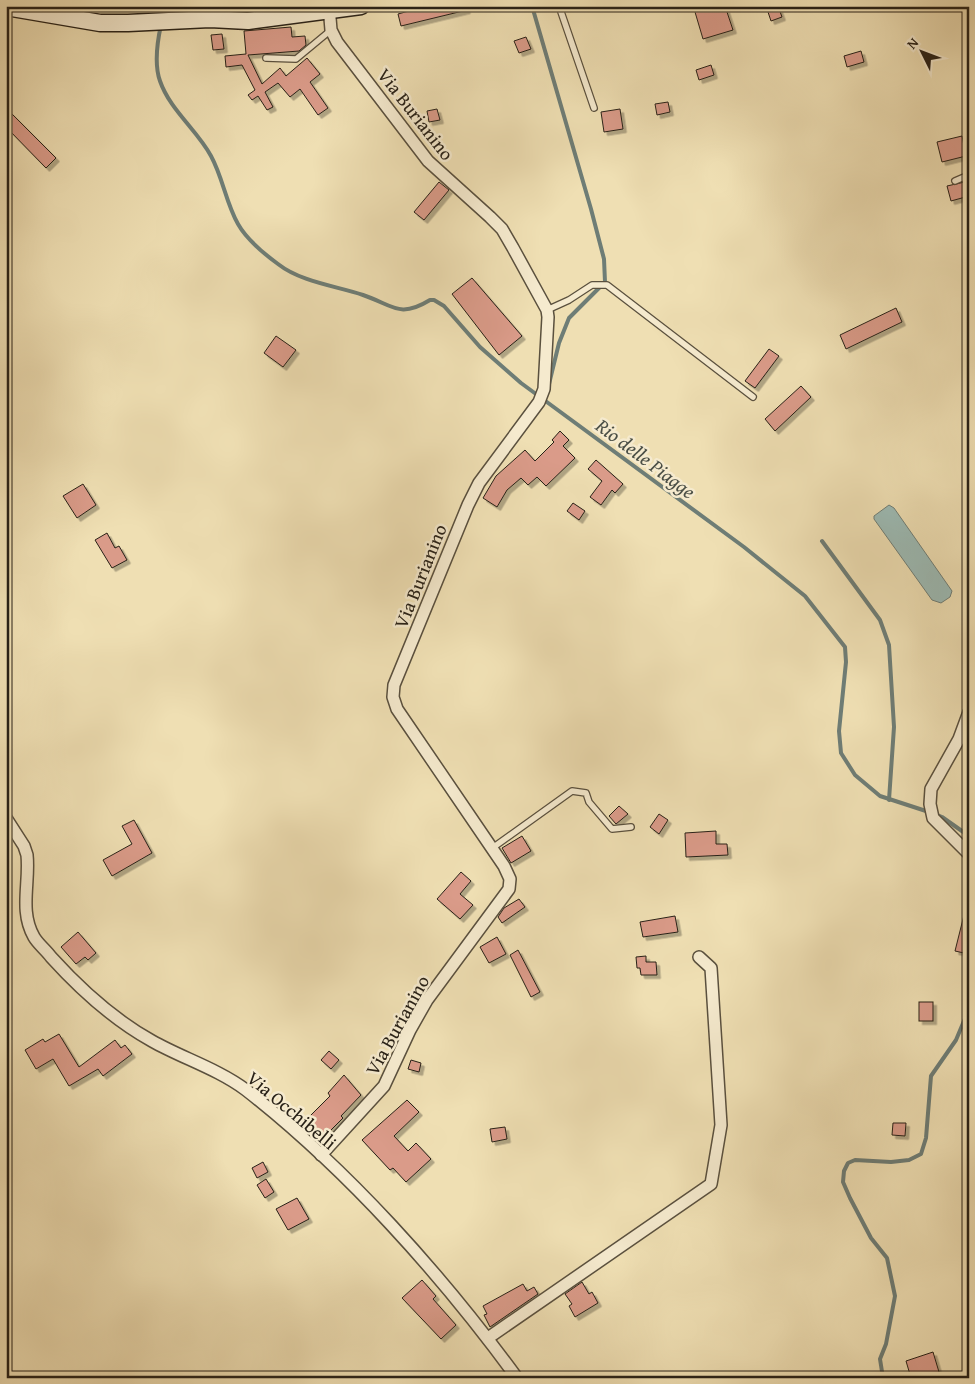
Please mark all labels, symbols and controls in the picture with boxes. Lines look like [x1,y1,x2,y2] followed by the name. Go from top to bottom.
[898,28,948,78] north arrow
[902,33,923,53] text: N
[371,62,461,166] street label: Via Burianino
[589,410,702,505] water label: Rio delle Piagge
[386,520,454,632] street label: Via Burianino
[358,970,436,1080] street label: Via Burianino
[241,1064,343,1156] street label: Via Occhibelli

